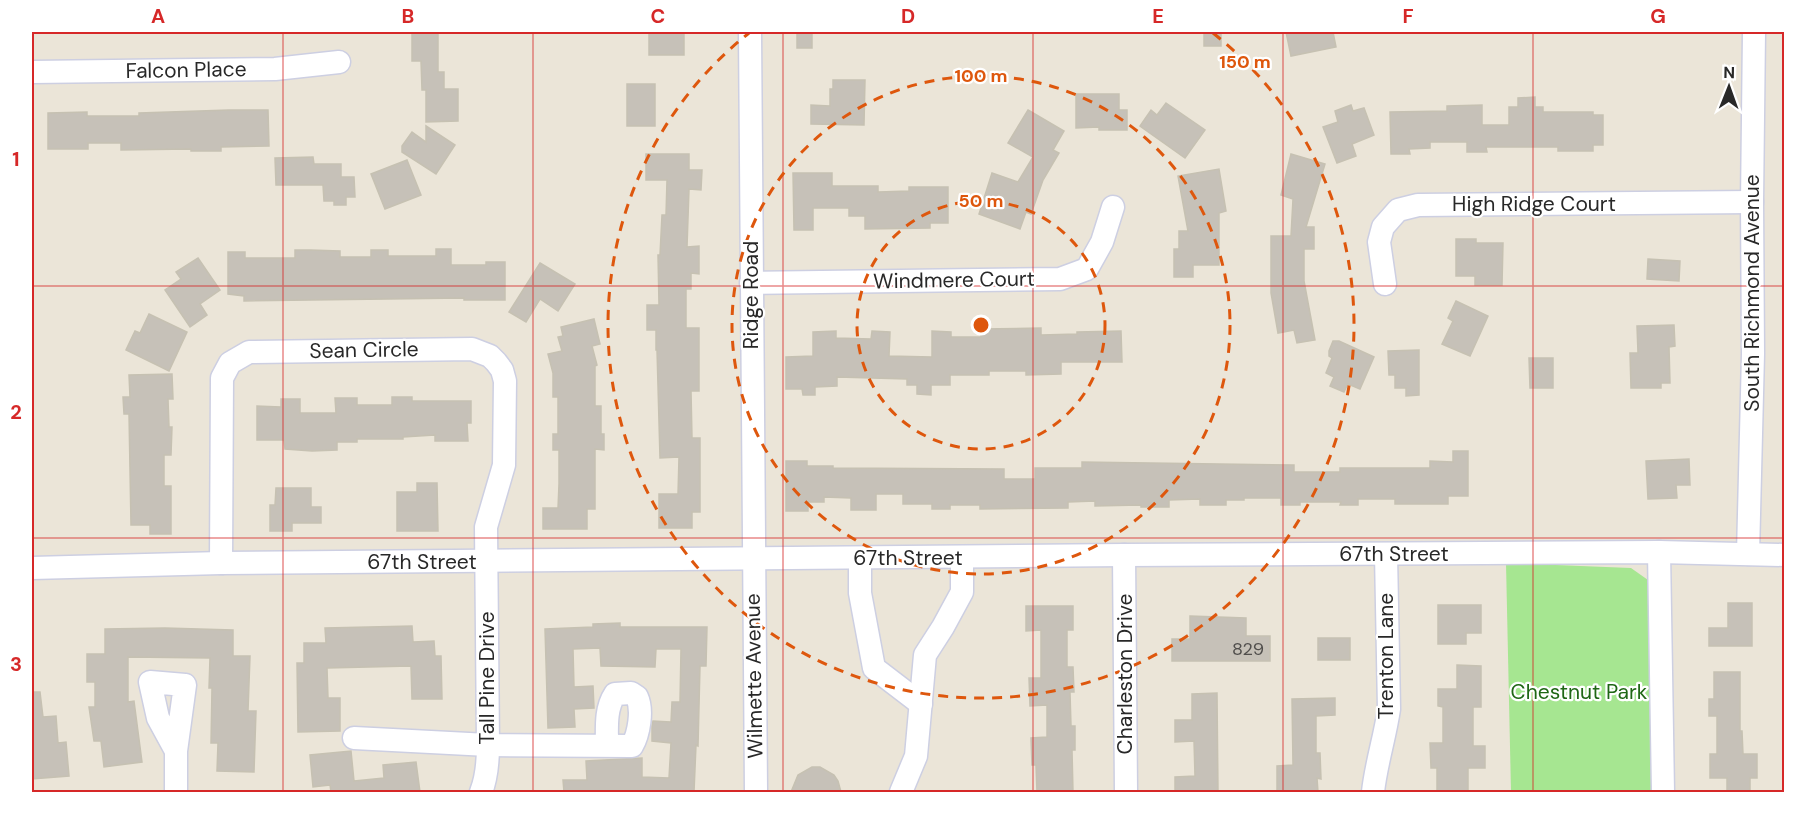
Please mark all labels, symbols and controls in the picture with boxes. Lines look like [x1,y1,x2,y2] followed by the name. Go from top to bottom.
[151,3,165,29] text: A
[402,3,414,29] text: B
[651,3,665,29] text: C
[901,3,915,29] text: D
[1152,3,1164,29] text: E
[1402,3,1414,29] text: F
[1650,3,1666,29] text: G
[1219,50,1271,74] text: 150 m
[125,55,247,85] street label: Falcon Place
[1699,57,1759,117] north arrow
[1723,62,1735,83] text: N
[954,64,1008,88] text: 100 m
[12,146,20,172] text: 1
[1738,174,1766,412] street label: South Richmond Avenue
[958,189,1004,213] text: 50 m
[1452,190,1616,218] street label: High Ridge Court
[737,241,765,349] street label: Ridge Road
[873,265,1035,295] street label: Windmere Court
[971,315,991,335] centre of rings
[309,335,419,365] street label: Sean Circle
[10,399,22,425] text: 2
[1339,540,1449,568] street label: 67th Street
[853,544,963,572] street label: 67th Street
[367,548,477,576] street label: 67th Street
[739,593,769,759] street label: Wilmette Avenue
[1372,593,1400,719] street label: Trenton Lane
[1111,594,1139,754] street label: Charleston Drive
[473,611,501,745] street label: Tall Pine Drive
[1232,637,1264,661] house number: 829
[10,651,22,677] text: 3
[1511,678,1648,706] park label: Chestnut Park

